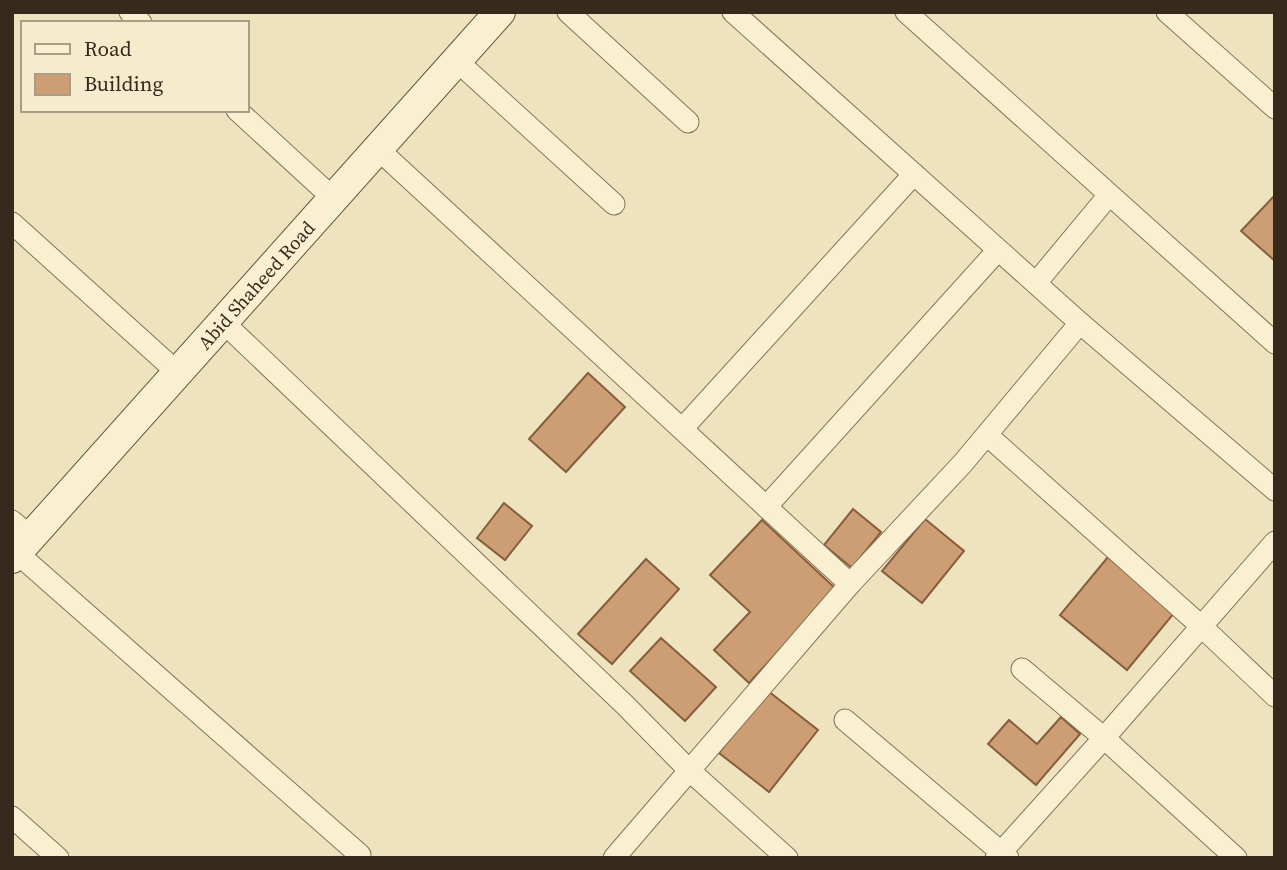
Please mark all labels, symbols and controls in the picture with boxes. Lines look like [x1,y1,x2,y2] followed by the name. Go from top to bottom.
[21,21,248,112] legend
[84,34,132,63] text: Road
[84,69,163,98] text: Building
[191,215,320,355] street label: Abid Shaheed Road

